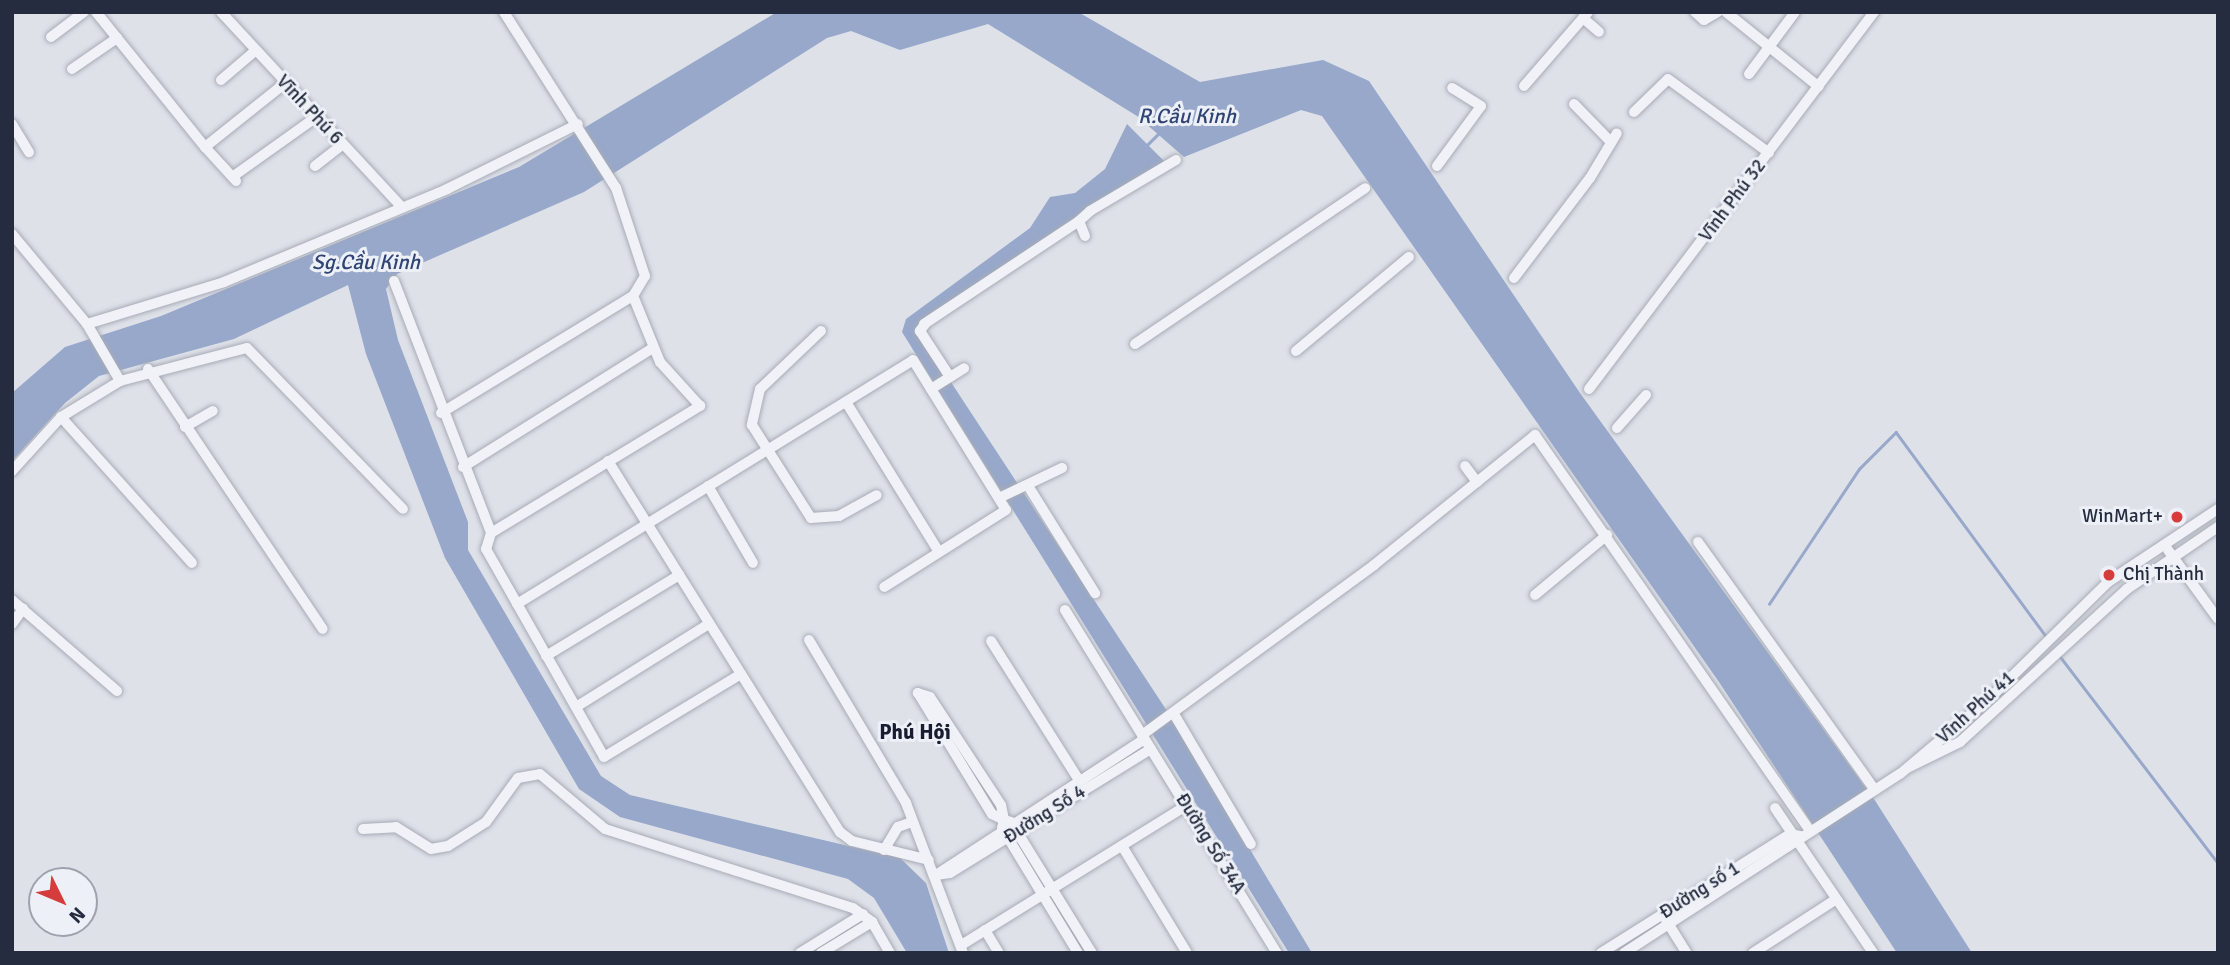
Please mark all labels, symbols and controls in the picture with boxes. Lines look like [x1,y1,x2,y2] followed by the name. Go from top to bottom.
[271,70,347,150] street label: Vĩnh Phú 6
[1138,103,1236,129] water label: R.Cầu Kinh
[1695,155,1771,247] street label: Vĩnh Phú 32
[312,249,420,275] water label: Sg.Cầu Kinh
[2082,506,2163,528] place label: WinMart+
[2169,509,2185,525] marker: WinMart+
[2123,564,2204,586] place label: Chị Thành
[2101,567,2117,583] marker: Chị Thành
[1932,667,2020,749] street label: Vĩnh Phú 41
[879,719,951,745] district label: Phú Hội
[1000,781,1090,849] street label: Đường Số 4
[1170,789,1250,899] street label: Đường Số 34A
[1656,857,1744,925] street label: Đường số 1
[28,867,98,937] north arrow
[64,902,90,928] text: N

